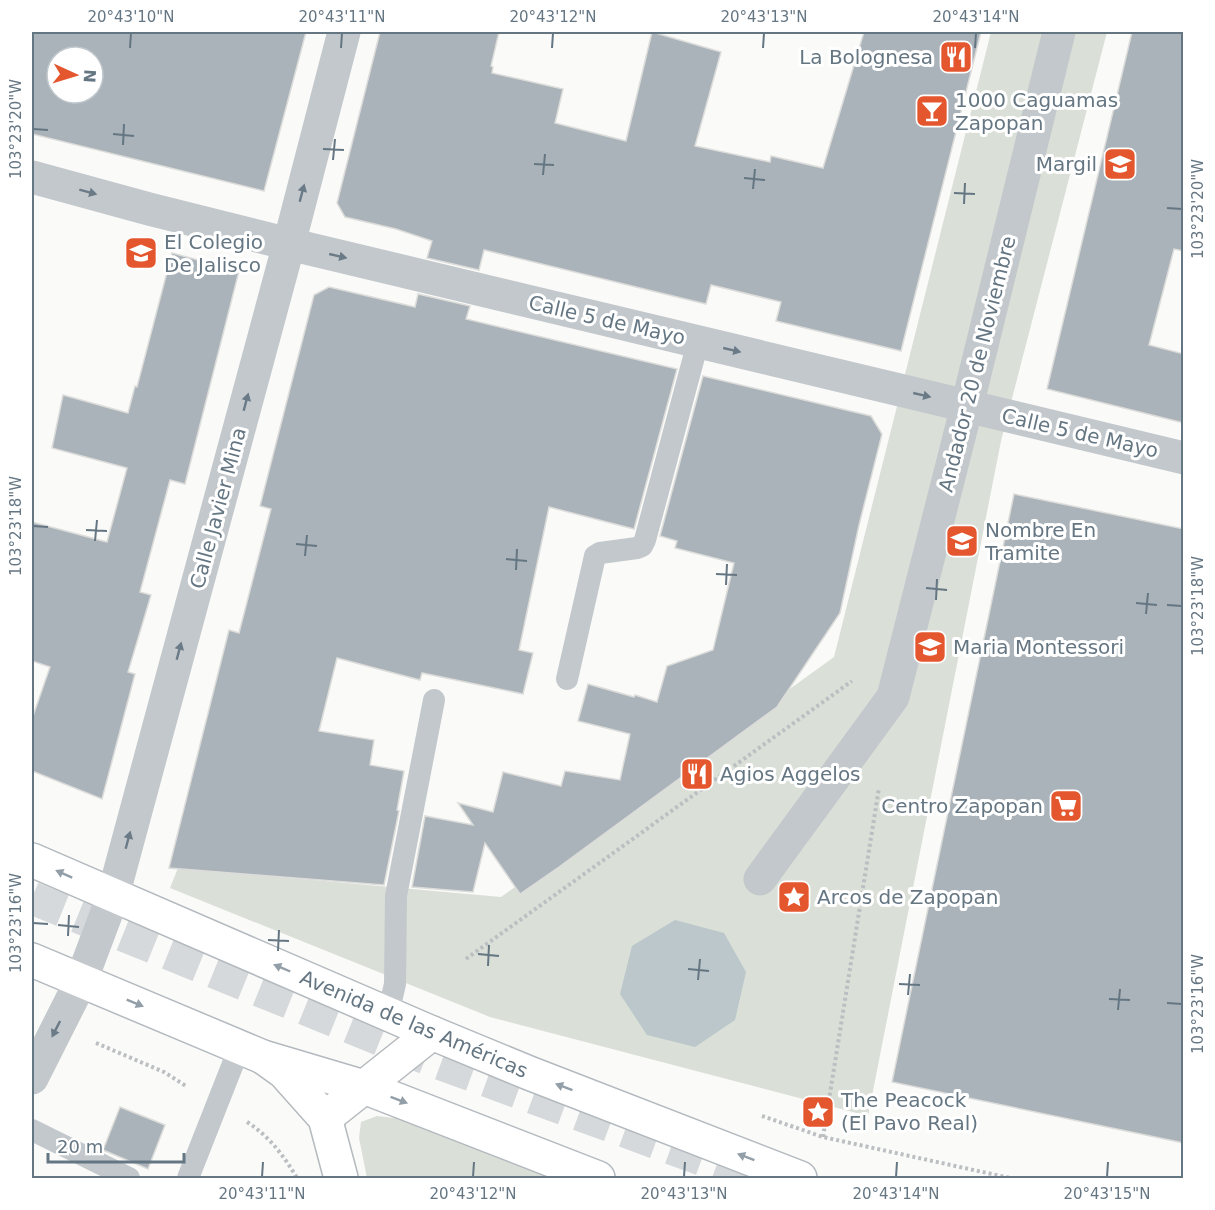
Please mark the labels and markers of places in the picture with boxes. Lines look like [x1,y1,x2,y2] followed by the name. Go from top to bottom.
[938,39,974,75] restaurant icon: La Bolognesa
[799,45,933,69] place label: La Bolognesa
[955,88,1118,135] place label: 1000 Caguamas Zapopan
[914,93,950,129] bar icon: 1000 Caguamas Zapopan
[1102,146,1138,182] school or university icon: Margil
[1036,152,1097,176] place label: Margil
[164,230,263,277] place label: El Colegio De Jalisco
[123,235,159,271] school or university icon: El Colegio De Jalisco
[984,518,1096,565] place label: Nombre En Tramite
[944,523,980,559] school or university icon: Nombre En Tramite
[912,629,948,665] school or university icon: Maria Montessori
[953,635,1124,659] place label: Maria Montessori
[679,756,715,792] restaurant icon: Agios Aggelos
[720,762,861,786] place label: Agios Aggelos
[1048,788,1084,824] supermarket icon: Centro Zapopan
[881,794,1043,818] place label: Centro Zapopan
[776,879,812,915] place icon: Arcos de Zapopan
[817,885,998,909] place label: Arcos de Zapopan
[840,1088,978,1135] place label: The Peacock (El Pavo Real)
[800,1094,836,1130] place icon: The Peacock (El Pavo Real)

